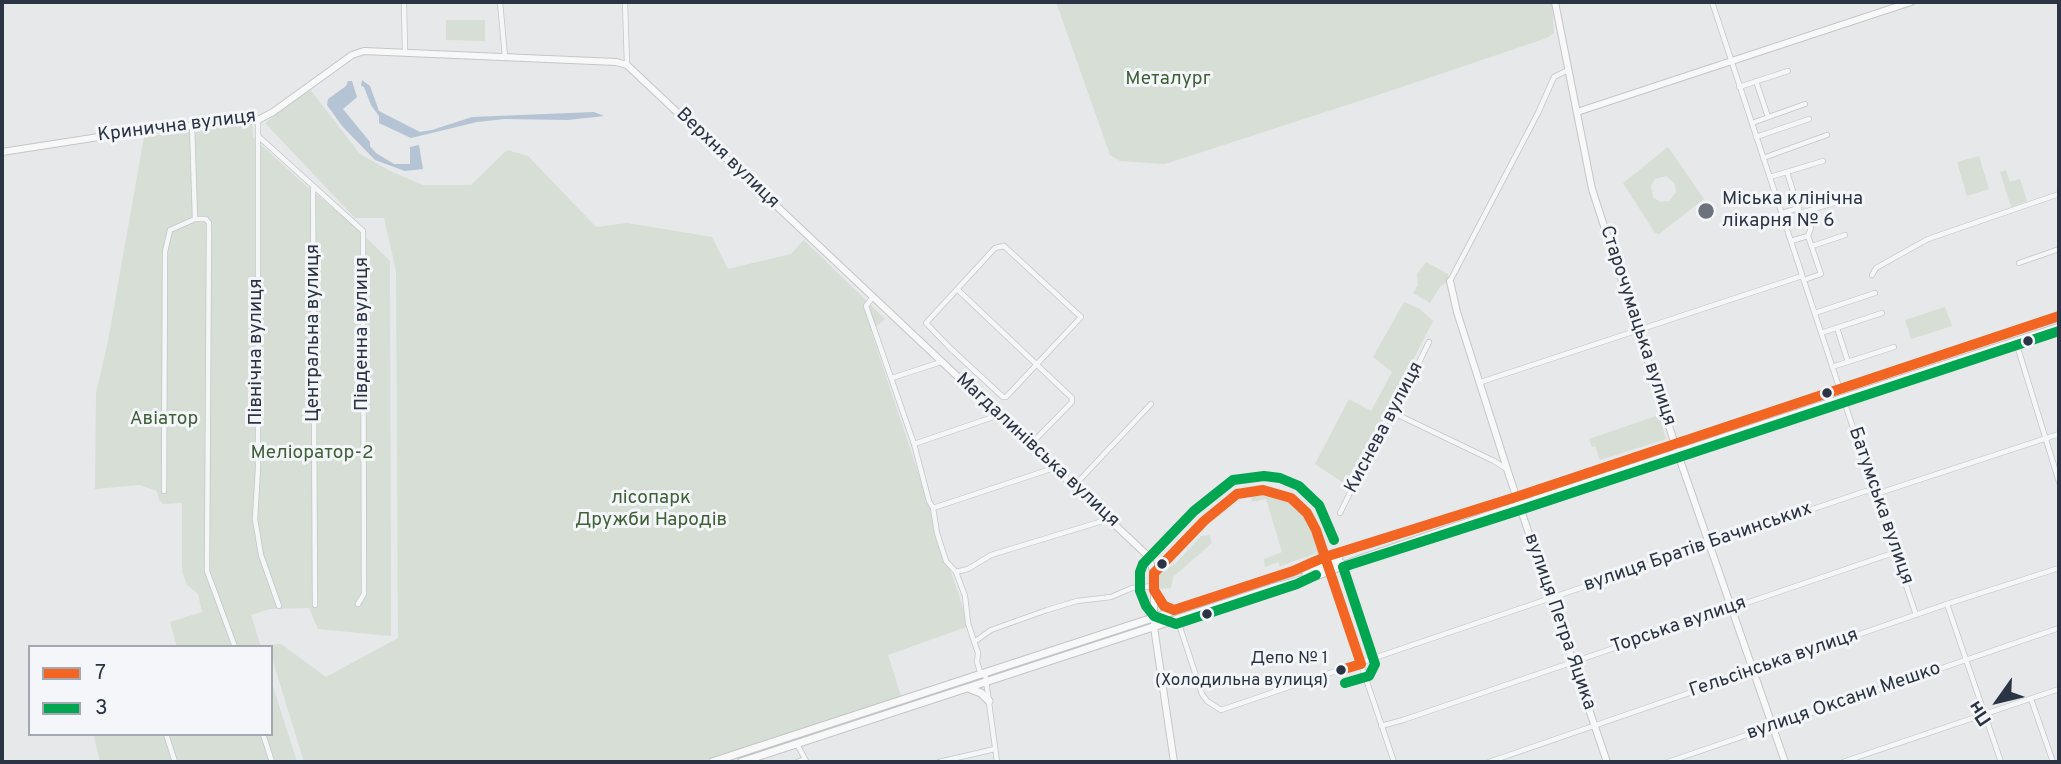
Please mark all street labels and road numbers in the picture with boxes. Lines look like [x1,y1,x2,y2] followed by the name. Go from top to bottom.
[670,104,784,214] street label: Верхня вулиця
[97,106,257,148] street label: Кринична вулиця
[1594,223,1680,429] street label: Старочумацька вулиця
[303,244,325,422] street label: Центральна вулиця
[352,257,374,411] street label: Південна вулиця
[246,278,268,426] street label: Північна вулиця
[1341,358,1429,498] street label: Киснева вулиця
[950,369,1124,533] street label: Магдалинівська вулиця
[1842,424,1918,588] street label: Батумська вулиця
[1581,498,1815,598] street label: вулиця Братів Бачинських
[1518,531,1600,713] street label: вулиця Петра Яцика
[1609,592,1749,660] street label: Торська вулиця
[1687,624,1861,704] street label: Гельсінська вулиця
[1744,658,1944,746] street label: вулиця Оксани Мешко

